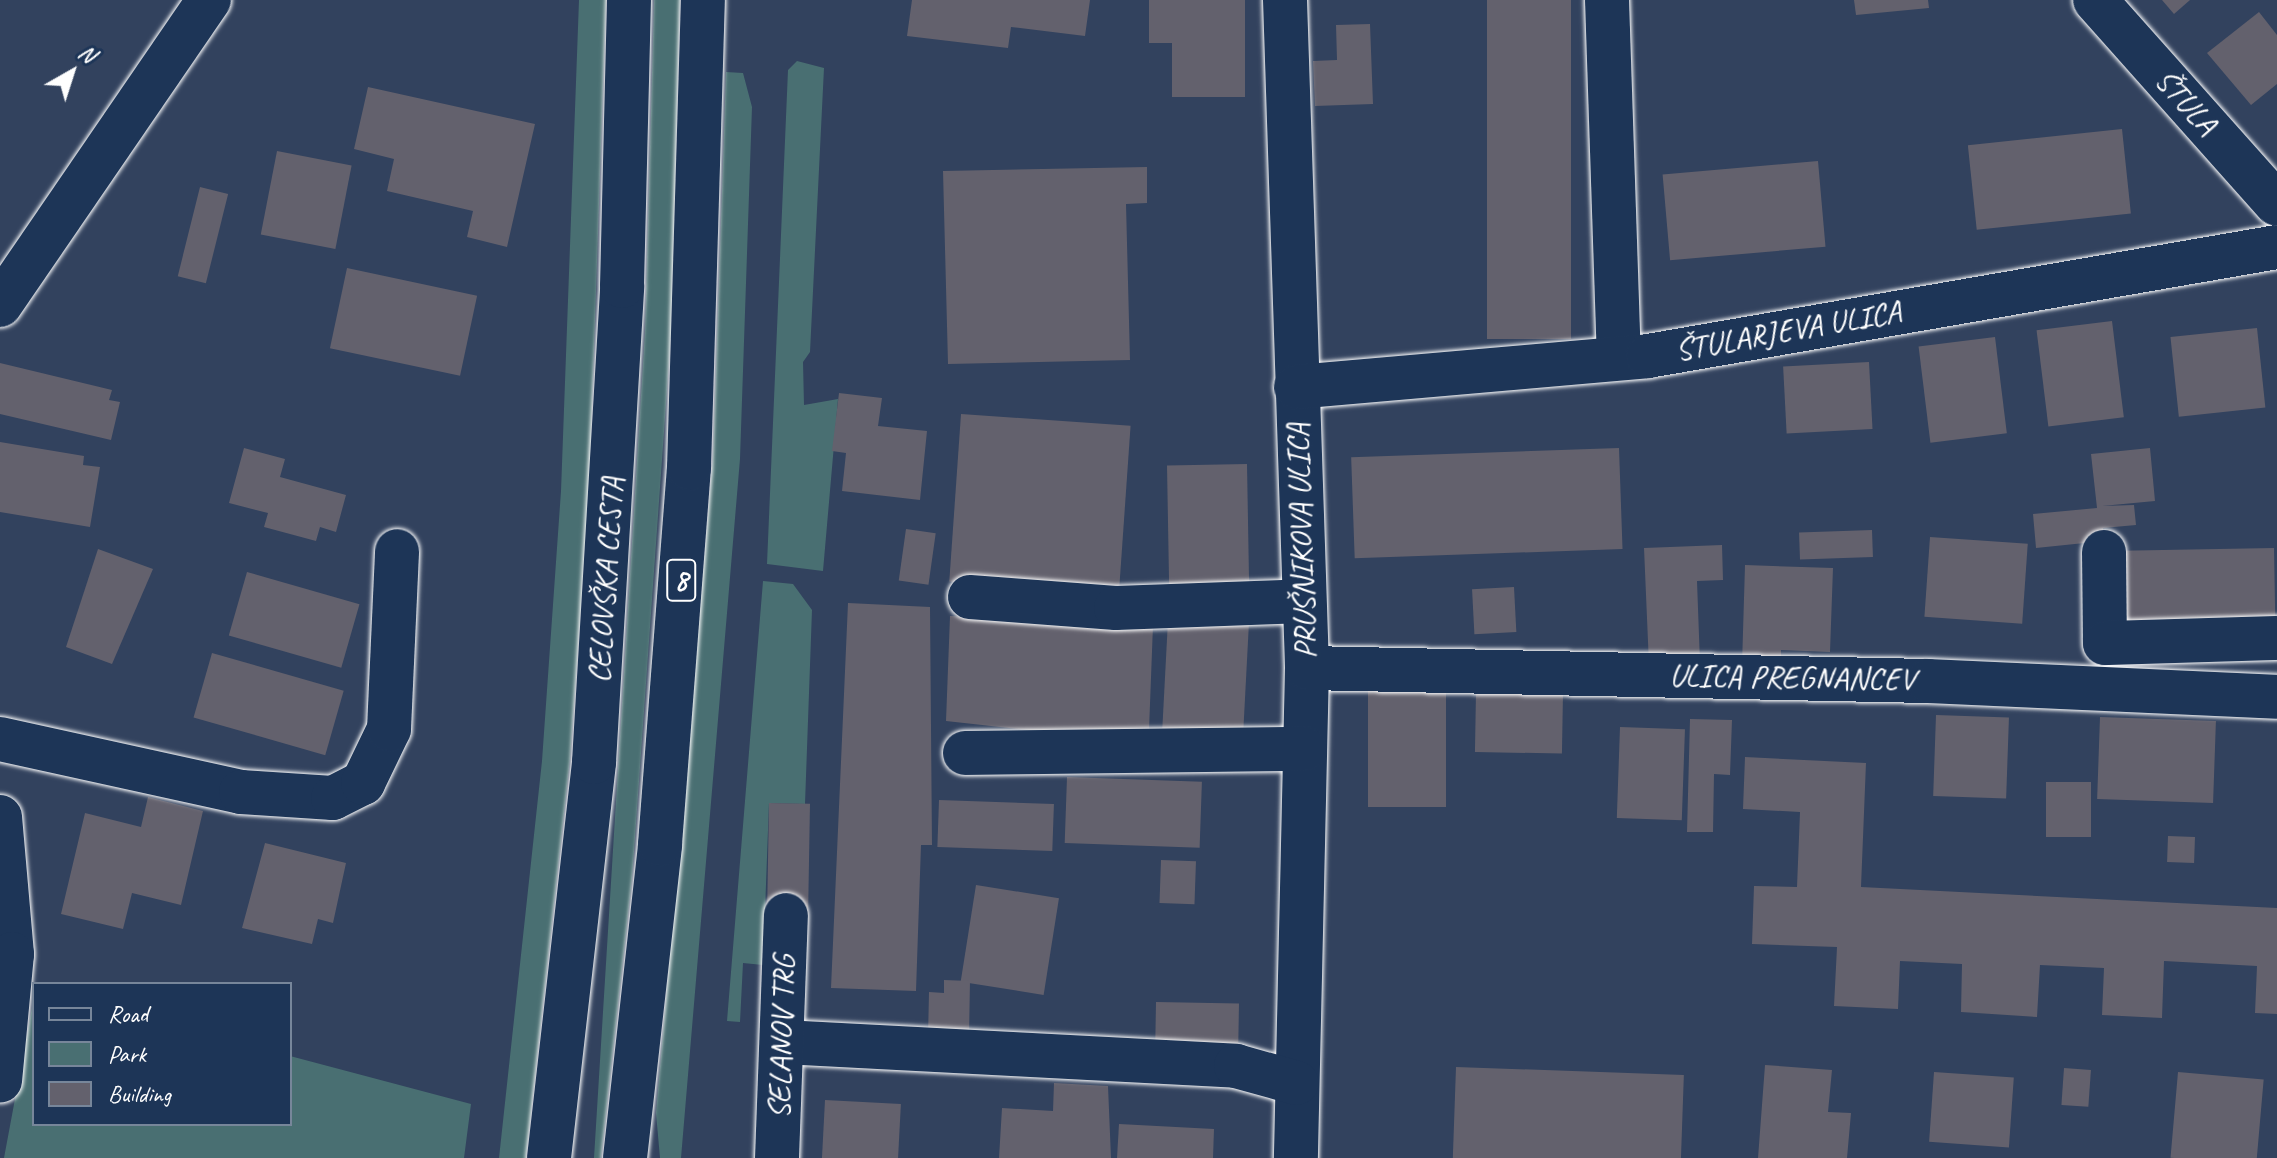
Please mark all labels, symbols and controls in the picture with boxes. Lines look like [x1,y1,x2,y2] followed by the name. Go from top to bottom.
[32,32,112,112] north arrow
[73,38,101,69] text: N
[2147,61,2225,143] street label: ŠTULA
[1672,292,1904,370] street label: ŠTULARJEVA ULICA
[1279,422,1325,660] street label: PRUŠNIKOVA ULICA
[580,476,632,684] street label: CELOVŠKA CESTA
[665,554,697,606] road number: 8
[1669,657,1915,699] street label: ULICA PREGNANCEV
[760,954,804,1120] street label: SELANOV TRG
[32,982,292,1126] legend
[108,999,148,1029] text: Road
[108,1039,146,1069] text: Park
[108,1079,171,1109] text: Building

